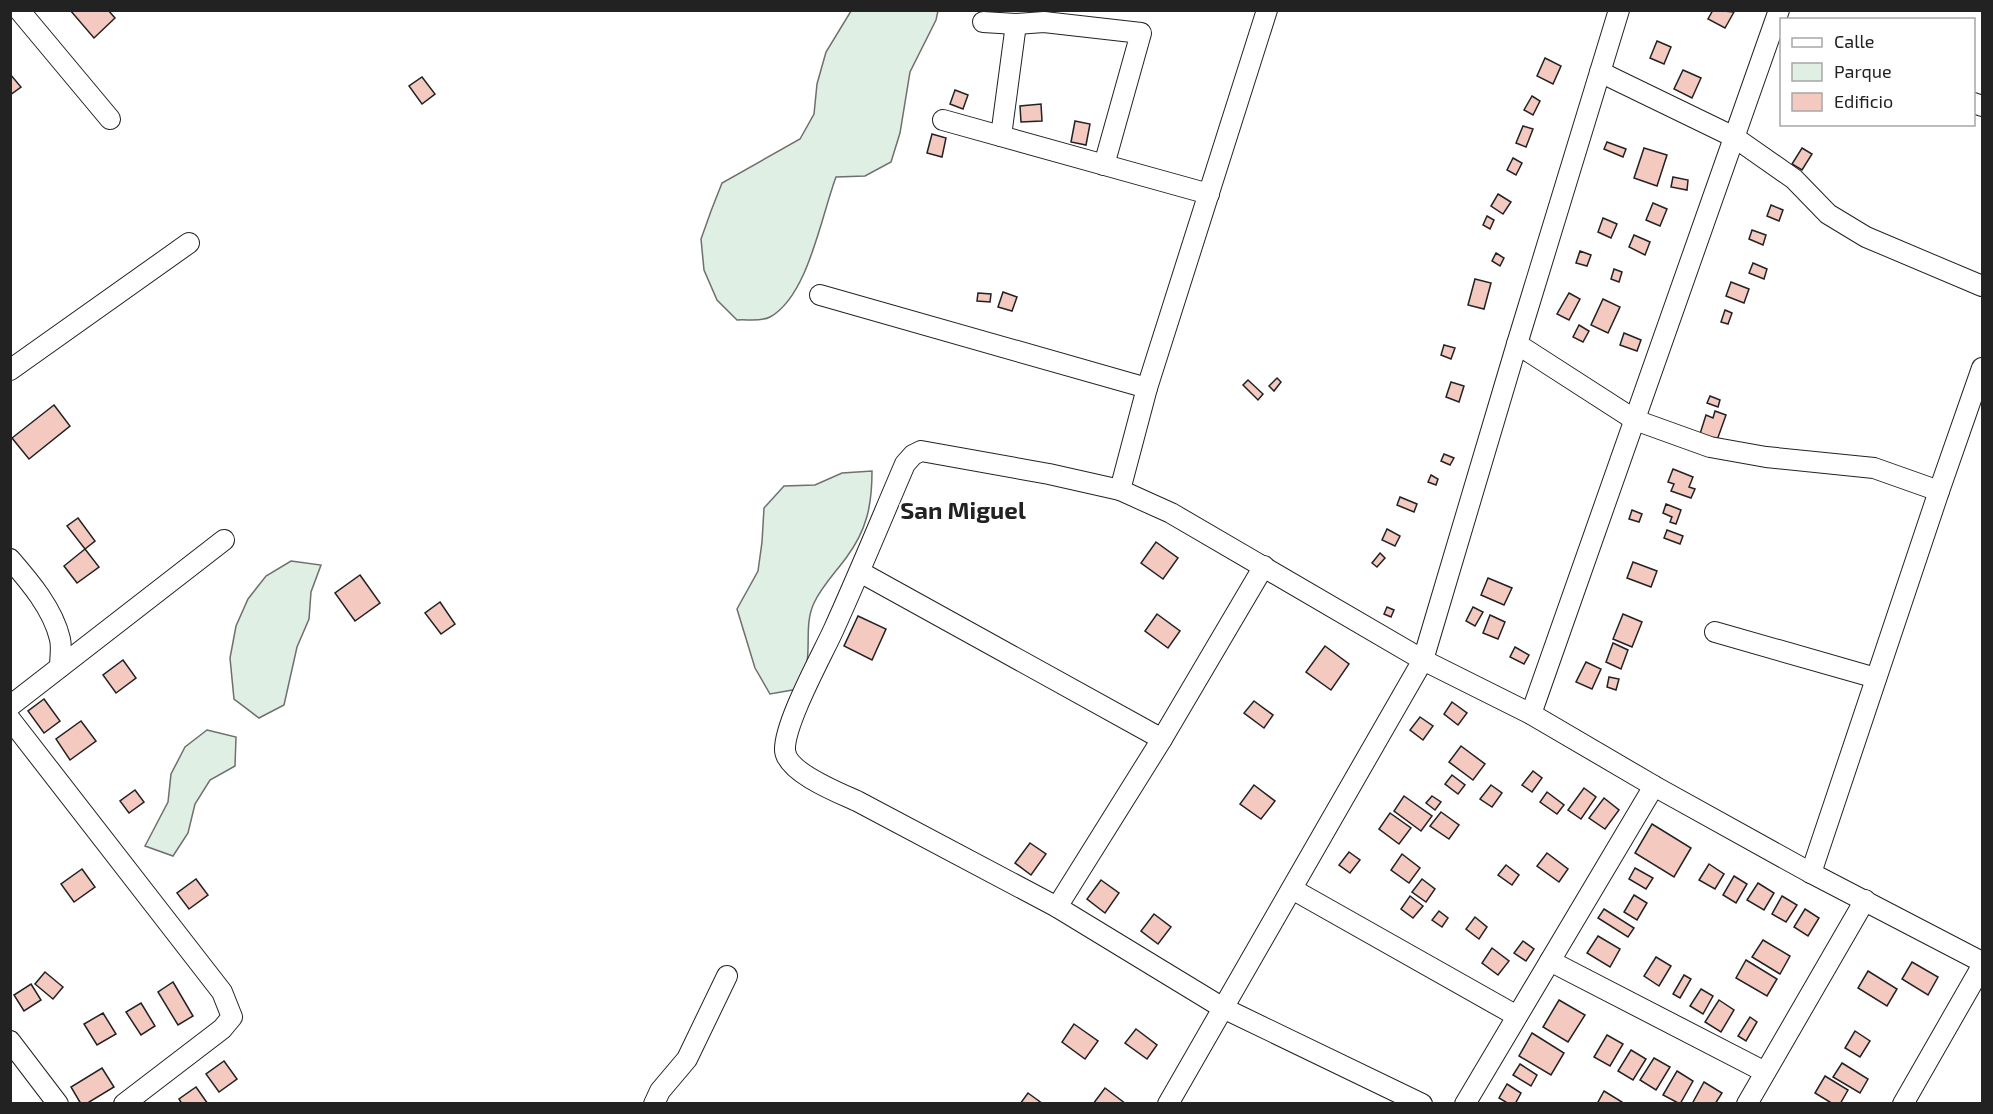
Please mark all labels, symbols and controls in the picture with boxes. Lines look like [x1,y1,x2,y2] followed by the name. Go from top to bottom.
[1780,18,1975,126] legend
[1834,30,1875,52] text: Calle
[1834,60,1892,82] text: Parque
[1834,90,1893,112] text: Edificio
[900,495,1026,524] district label: San Miguel

